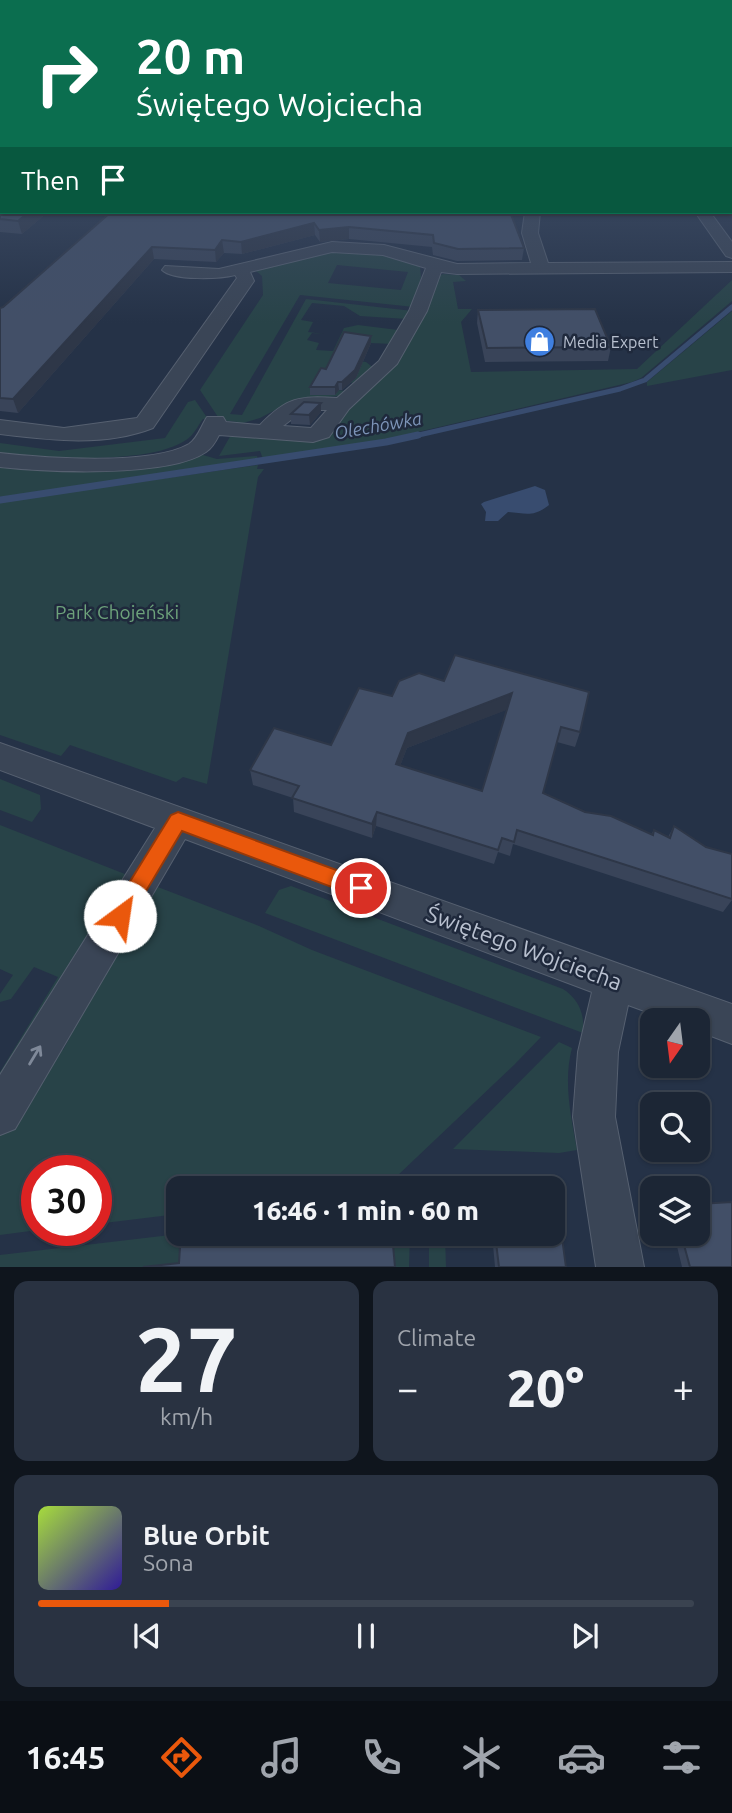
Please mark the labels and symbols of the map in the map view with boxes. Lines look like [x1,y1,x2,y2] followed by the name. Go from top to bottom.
[523,325,557,359] shop icon: Media Expert
[563,333,659,351] place label: Media Expert
[333,407,423,443] water label: Olechówka
[55,601,179,623] park label: Park Chojeński
[331,858,391,918] pin
[83,879,157,953] position arrow
[423,900,626,995] street label: Świętego Wojciecha
[640,1008,710,1078] north arrow
[29,1046,43,1066] one-way arrow
[21,1155,112,1246] speed limit sign: 30

